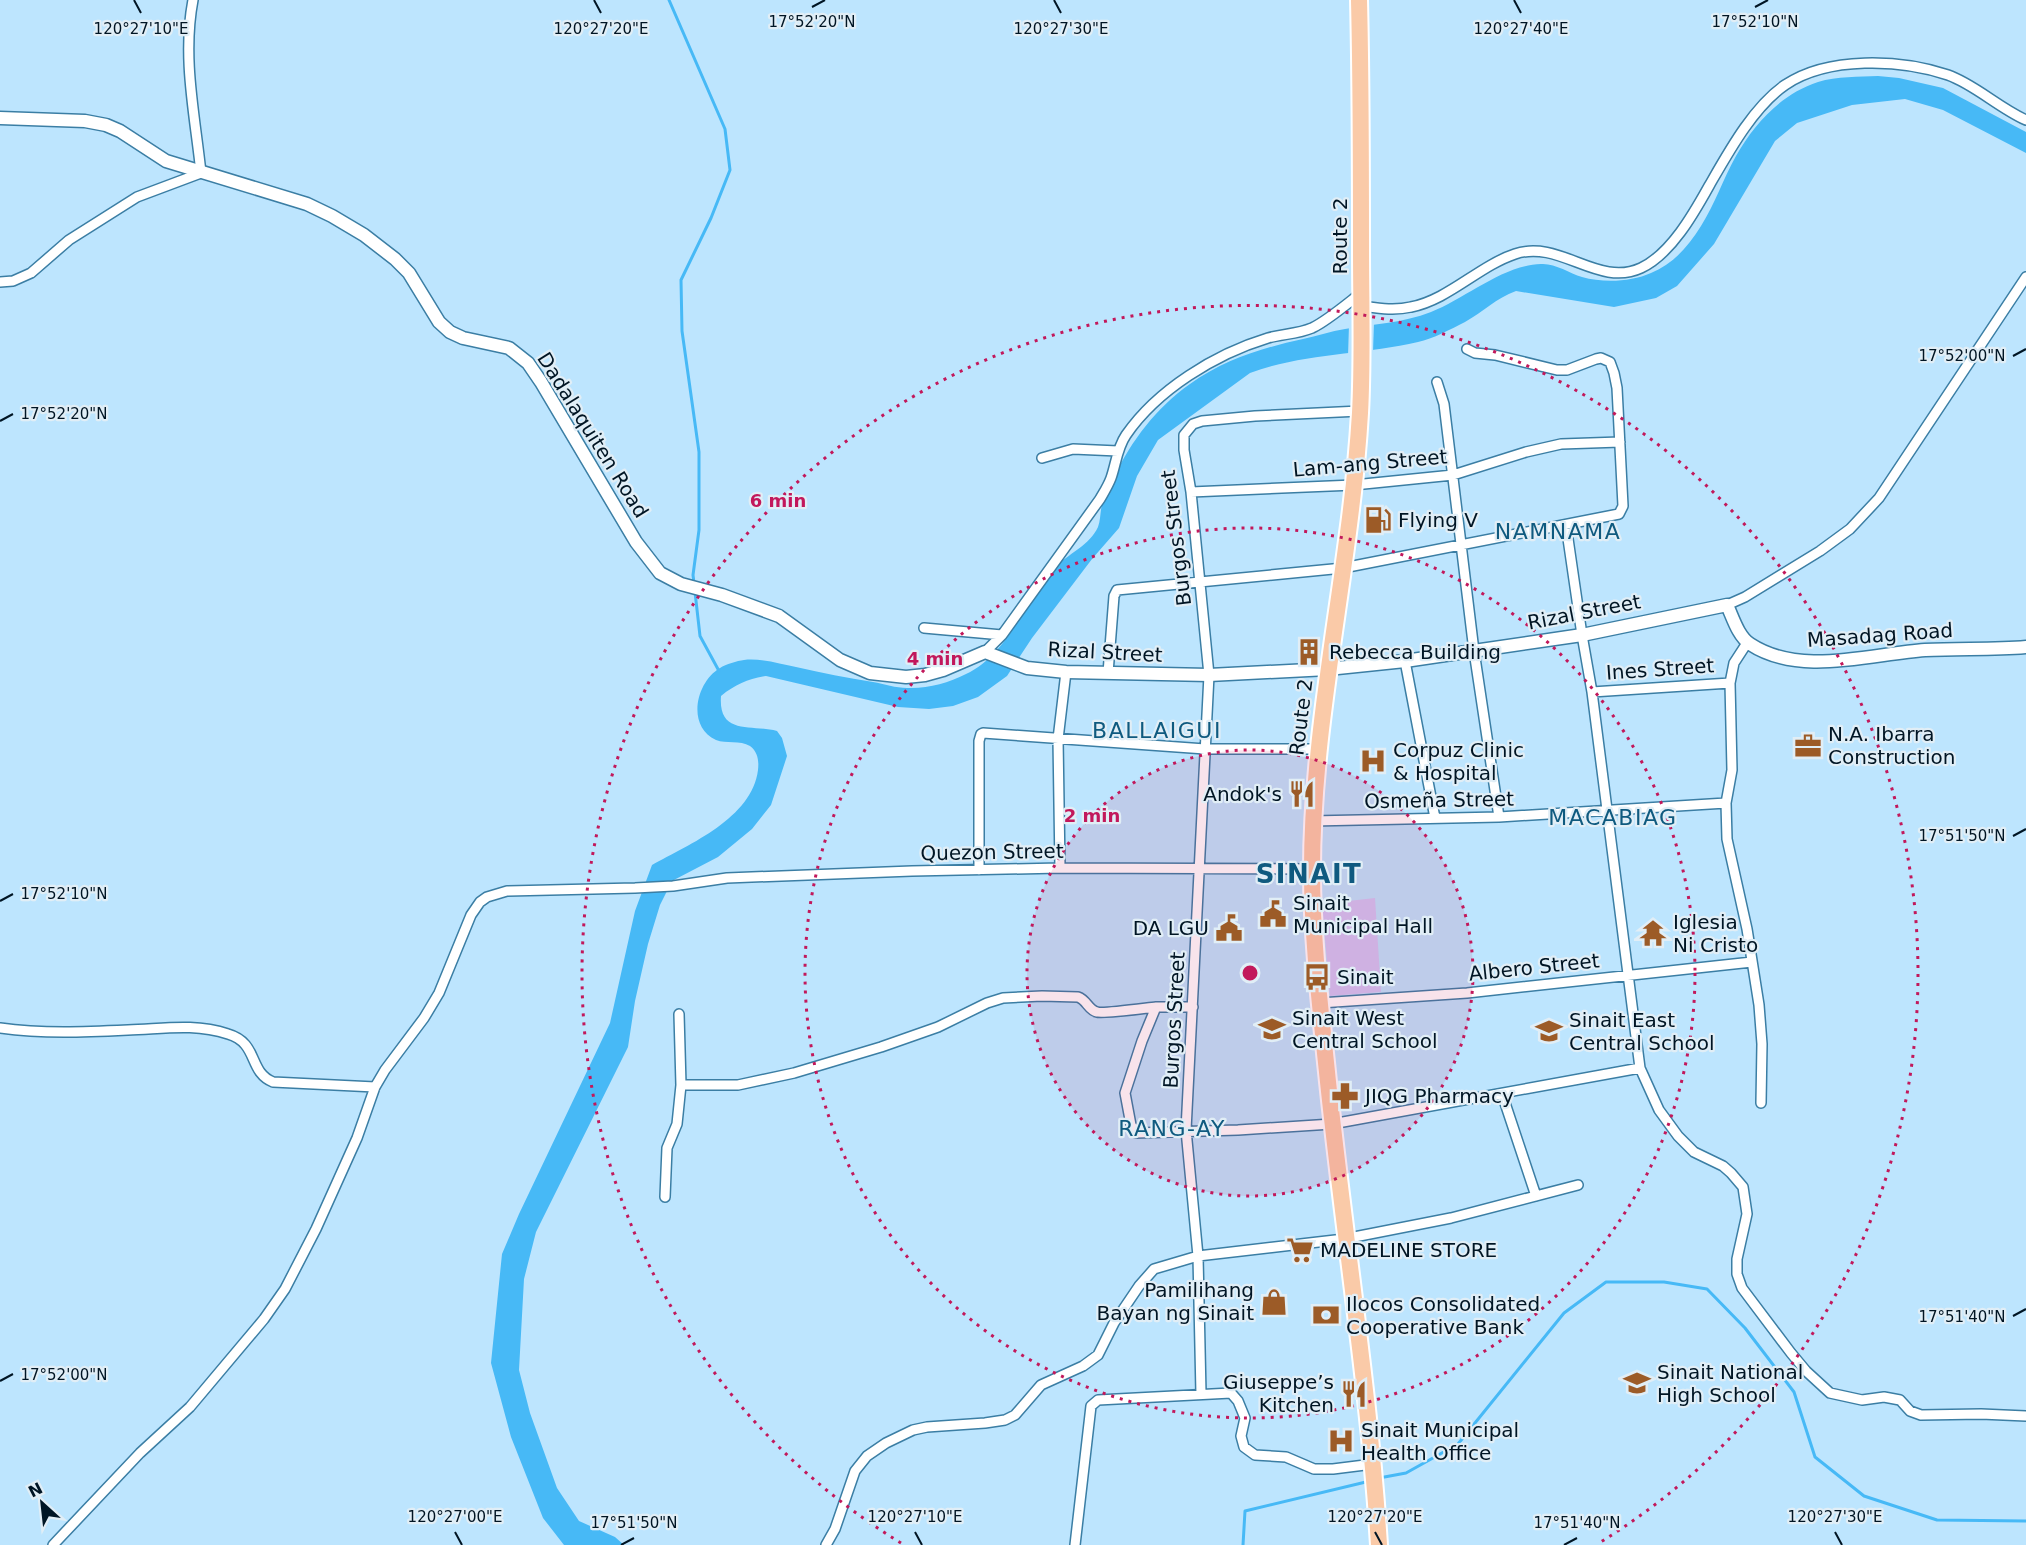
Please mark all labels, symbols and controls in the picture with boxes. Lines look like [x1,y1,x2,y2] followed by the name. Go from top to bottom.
[768,13,856,31] text: 17°52'20"N
[1711,13,1799,31] text: 17°52'10"N
[94,20,188,38] text: 120°27'10"E
[554,20,648,38] text: 120°27'20"E
[1014,20,1108,38] text: 120°27'30"E
[1474,20,1568,38] text: 120°27'40"E
[1328,197,1352,275] street label: Route 2
[1918,347,2006,365] text: 17°52'00"N
[532,348,654,522] street label: Dadalaquiten Road
[20,405,108,423] text: 17°52'20"N
[1292,444,1448,482] street label: Lam-ang Street
[1156,469,1196,607] street label: Burgos Street
[750,490,806,511] text: 6 min
[1363,505,1393,535] fuel station icon: Flying V
[1398,508,1478,532] place label: Flying V
[1495,519,1621,544] district label: NAMNAMA
[1525,589,1643,635] street label: Rizal Street
[1806,618,1954,652] street label: Masadag Road
[1047,637,1163,667] street label: Rizal Street
[1294,637,1324,667] building icon: Rebecca Building
[1329,640,1501,664] place label: Rebecca Building
[907,648,963,669] text: 4 min
[1605,653,1715,685] street label: Ines Street
[1284,677,1318,757] street label: Route 2
[1092,718,1222,743] district label: BALLAIGUI
[1828,722,1955,769] place label: N.A. Ibarra Construction
[1793,731,1823,761] office icon: N.A. Ibarra Construction
[1393,738,1524,785] place label: Corpuz Clinic & Hospital
[1358,746,1388,776] hospital icon: Corpuz Clinic & Hospital
[1287,779,1317,809] restaurant icon: Andok's
[1203,782,1282,806] place label: Andok's
[1364,787,1514,813] street label: Osmeña Street
[1064,805,1120,826] text: 2 min
[1548,805,1678,830] district label: MACABIAG
[1918,827,2006,845] text: 17°51'50"N
[920,839,1064,865] street label: Quezon Street
[1256,859,1362,889] district label: SINAIT
[20,885,108,903] text: 17°52'10"N
[1293,891,1433,938] place label: Sinait Municipal Hall
[1258,899,1288,929] public building icon: Sinait Municipal Hall
[1673,910,1758,957] place label: Iglesia Ni Cristo
[1214,913,1244,943] public building icon: DA LGU
[1133,916,1209,940] place label: DA LGU
[1638,918,1668,948] temple icon: Iglesia Ni Cristo
[1467,948,1601,986] street label: Albero Street
[1158,951,1190,1089] street label: Burgos Street
[1302,962,1332,992] bus stop icon: Sinait
[1240,963,1260,983] centre of rings
[1337,965,1394,989] place label: Sinait
[1292,1006,1438,1053] place label: Sinait West Central School
[1569,1008,1715,1055] place label: Sinait East Central School
[1257,1014,1287,1044] school or university icon: Sinait West Central School
[1534,1016,1564,1046] school or university icon: Sinait East Central School
[1330,1081,1360,1111] pharmacy icon: JIQG Pharmacy
[1363,1084,1514,1108] place label: JIQG Pharmacy
[1118,1116,1226,1141] district label: RANG-AY
[1285,1235,1315,1265] supermarket icon: MADELINE STORE
[1320,1238,1497,1262] place label: MADELINE STORE
[1097,1278,1254,1325] place label: Pamilihang Bayan ng Sinait
[1259,1287,1289,1317] shop icon: Pamilihang Bayan ng Sinait
[1346,1292,1540,1339] place label: Ilocos Consolidated Cooperative Bank
[1311,1300,1341,1330] bank icon: Ilocos Consolidated Cooperative Bank
[1918,1308,2006,1326] text: 17°51'40"N
[1657,1360,1803,1407] place label: Sinait National High School
[20,1366,108,1384] text: 17°52'00"N
[1622,1368,1652,1398] school or university icon: Sinait National High School
[1223,1370,1334,1417] place label: Giuseppe’s Kitchen
[1339,1379,1369,1409] restaurant icon: Giuseppe’s Kitchen
[1361,1418,1519,1465] place label: Sinait Municipal Health Office
[1326,1426,1356,1456] hospital icon: Sinait Municipal Health Office
[12,1473,72,1533] north arrow
[25,1479,46,1502] text: N
[408,1508,502,1526] text: 120°27'00"E
[868,1508,962,1526] text: 120°27'10"E
[1328,1508,1422,1526] text: 120°27'20"E
[1788,1508,1882,1526] text: 120°27'30"E
[590,1514,678,1532] text: 17°51'50"N
[1533,1514,1621,1532] text: 17°51'40"N

